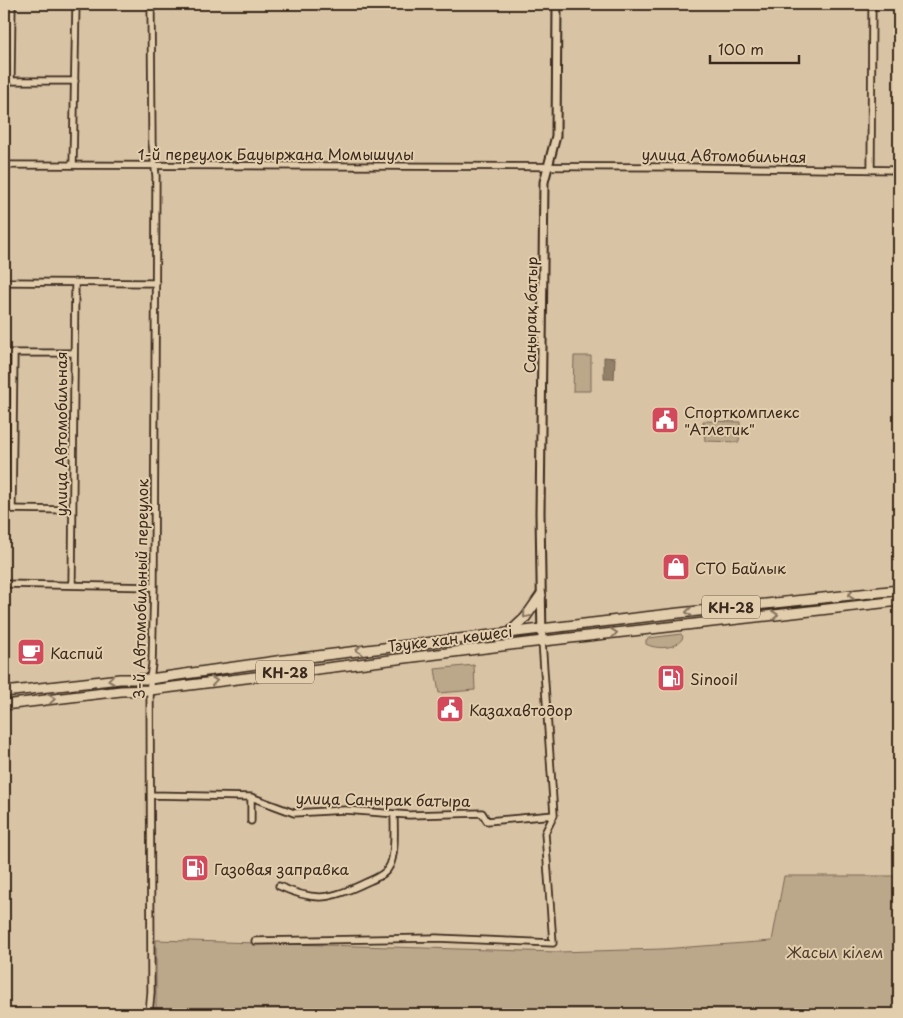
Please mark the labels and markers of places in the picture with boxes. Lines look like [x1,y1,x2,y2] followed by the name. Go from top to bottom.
[684,400,800,440] place label: Спорткомплекс "Атлетик"
[650,405,680,435] public building icon: Спорткомплекс "Атлетик"
[661,552,691,582] shop icon: СТО Байлык
[695,556,786,579] place label: СТО Байлык
[16,637,46,667] cafe icon: Каспий
[50,641,103,664] place label: Каспий
[656,663,686,693] fuel station icon: Sinooil
[690,667,738,690] place label: Sinooil
[435,694,465,724] public building icon: Казахавтодор
[469,698,573,721] place label: Казахавтодор
[180,853,210,883] fuel station icon: Газовая заправка
[214,857,349,880] place label: Газовая заправка

